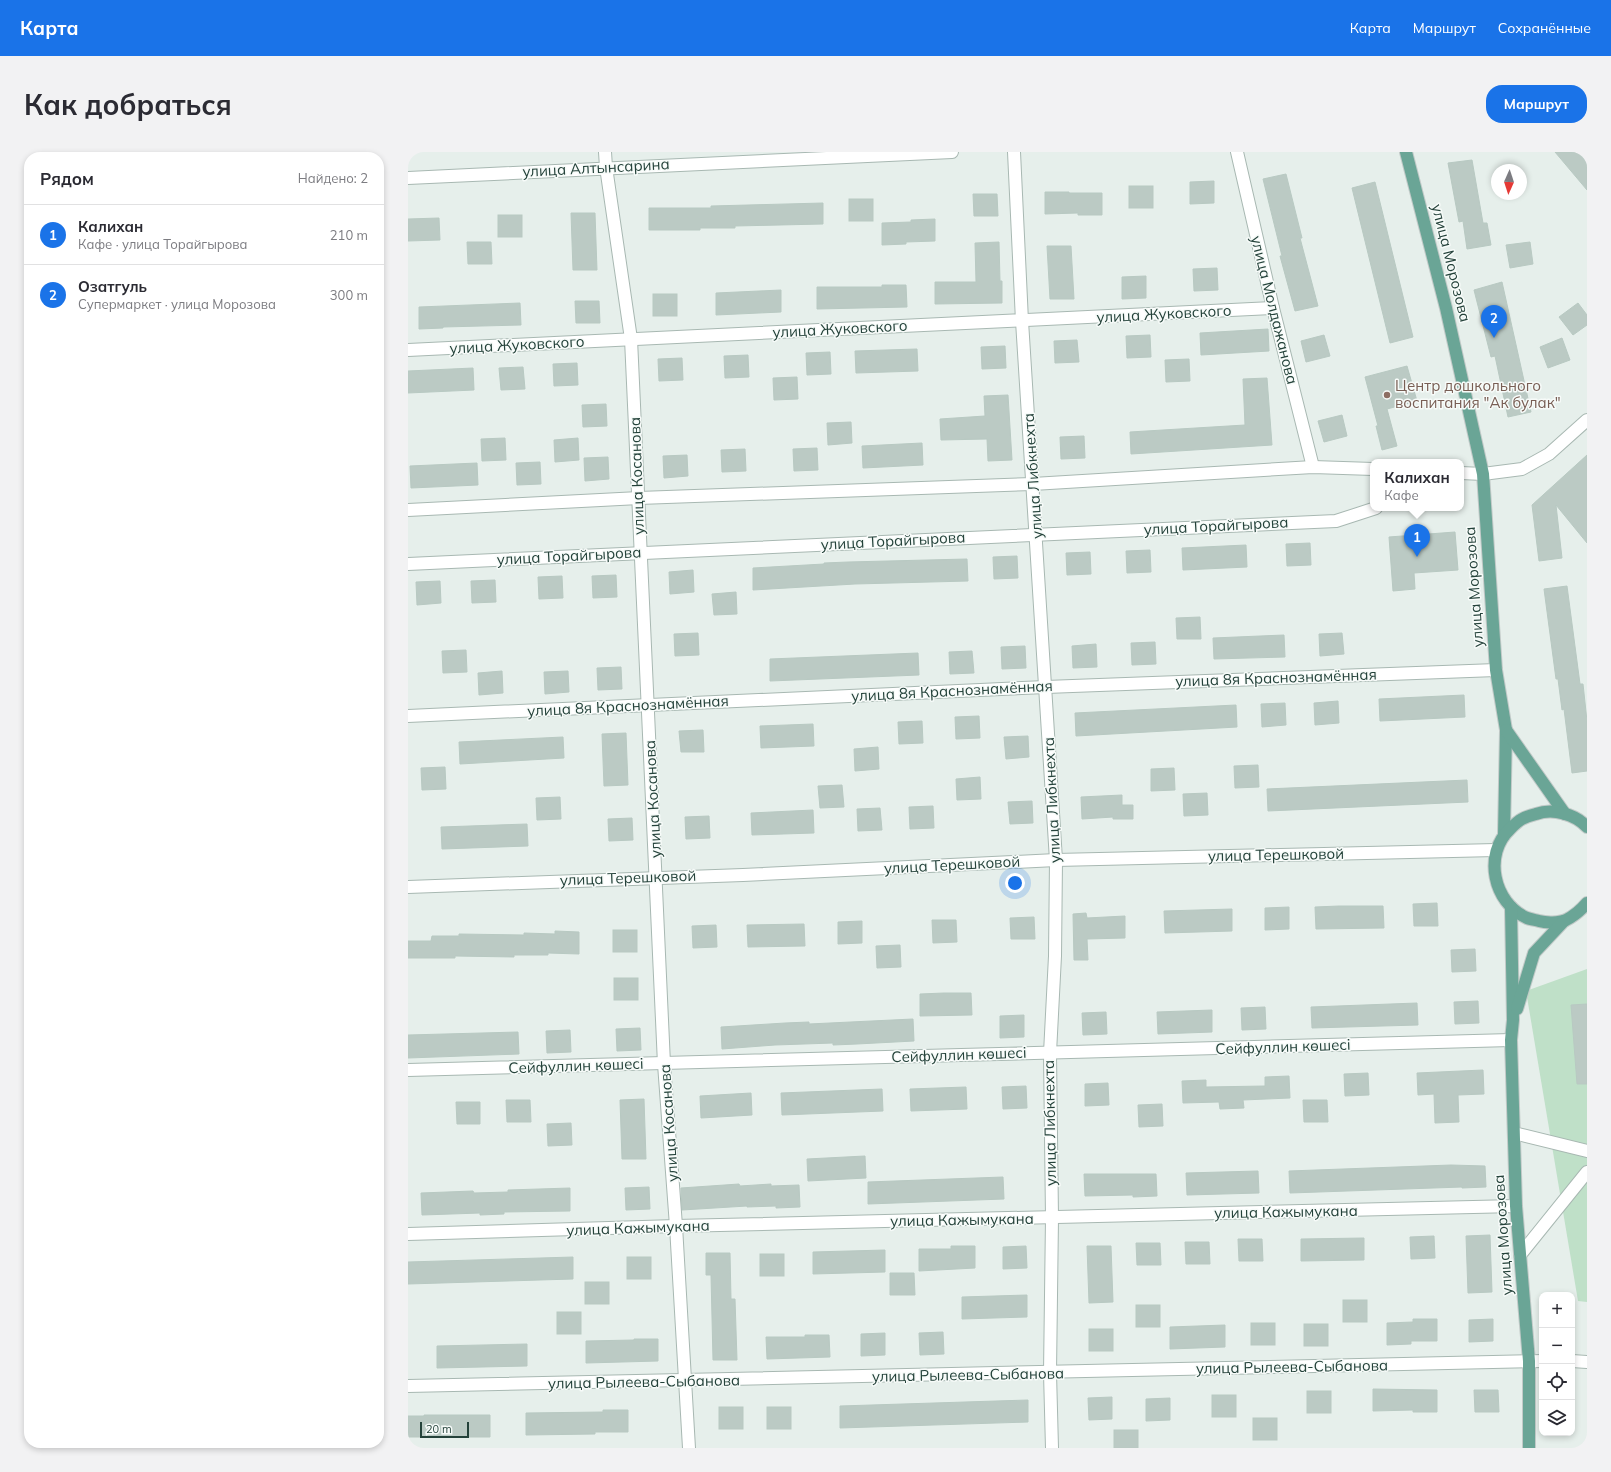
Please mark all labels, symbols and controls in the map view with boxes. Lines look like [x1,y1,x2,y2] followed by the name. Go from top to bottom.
[20,16,78,40] text: Карта
[1350,19,1391,37] text: Карта
[1413,19,1476,37] text: Маршрут
[1498,19,1591,37] text: Сохранённые
[1486,85,1587,123] button: Маршрут
[24,87,232,122] text: Как добраться
[522,154,670,181] street label: улица Алтынсарина
[1491,164,1527,200] north arrow
[40,168,94,189] text: Рядом
[298,170,368,186] text: Найдено: 2
[1428,202,1475,324] street label: улица Морозова
[78,217,143,236] text: Калихан
[49,227,57,243] text: 1
[330,227,368,243] text: 210 m
[1247,234,1302,386] street label: улица Молдажанова
[78,236,248,252] text: Кафе · улица Торайгырова
[78,277,147,296] text: Oзатгуль
[49,287,57,303] text: 2
[330,287,368,303] text: 300 m
[78,296,276,312] text: Супермаркет · улица Морозова
[1096,300,1232,327] street label: улица Жуковского
[1481,305,1507,338] pin: 2
[772,315,908,342] street label: улица Жуковского
[449,331,585,358] street label: улица Жуковского
[1395,376,1561,412] place label: Центр дошкольного воспитания "Ак булак"
[1382,390,1392,400] marker: Центр дошкольного воспитания "Ак булак"
[1019,413,1046,540] street label: улица Либкнехта
[625,417,648,535] street label: улица Косанова
[1370,459,1464,511] popup
[1384,468,1450,487] text: Калихан
[1384,487,1419,503] text: Кафе
[1143,512,1289,539] street label: улица Торайгырова
[1404,524,1430,557] pin: 1
[1460,526,1487,648] street label: улица Морозова
[820,527,966,554] street label: улица Торайгырова
[496,542,642,569] street label: улица Торайгырова
[1175,664,1377,691] street label: улица 8я Краснознамённая
[851,676,1053,705] street label: улица 8я Краснознамённая
[527,691,729,720] street label: улица 8я Краснознамённая
[1039,737,1064,863] street label: улица Либкнехта
[640,740,665,858] street label: улица Косанова
[1208,844,1344,865] street label: улица Терешковой
[883,851,1021,878] street label: улица Терешковой
[560,866,696,889] street label: улица Терешковой
[1005,873,1025,893] your location
[1215,1035,1351,1058] street label: Сейфуллин көшесі
[891,1043,1027,1066] street label: Сейфуллин көшесі
[508,1054,644,1077] street label: Сейфуллин көшесі
[1039,1060,1060,1186] street label: улица Либкнехта
[655,1064,682,1183] street label: улица Косанова
[1489,1174,1516,1296] street label: улица Морозова
[1214,1201,1358,1222] street label: улица Кажымукана
[890,1209,1034,1230] street label: улица Кажымукана
[566,1216,710,1239] street label: улица Кажымукана
[1539,1292,1575,1436] map controls
[1539,1292,1575,1328] button: +
[1539,1328,1575,1364] button: −
[1196,1355,1388,1378] street label: улица Рылеева-Сыбанова
[872,1363,1064,1386] street label: улица Рылеева-Сыбанова
[1539,1364,1575,1400] button: locate
[548,1370,740,1393] street label: улица Рылеева-Сыбанова
[1539,1400,1575,1436] button: layers
[420,1420,469,1439] scale bar
[426,1422,452,1436] text: 20 m

